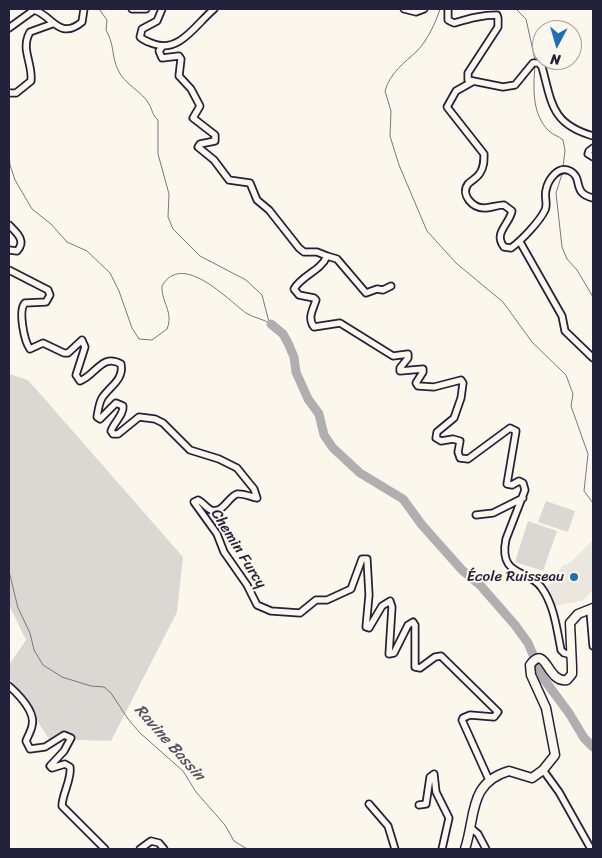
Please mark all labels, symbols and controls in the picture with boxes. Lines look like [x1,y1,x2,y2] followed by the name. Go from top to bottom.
[532,20,582,70] north arrow
[549,46,562,72] text: N
[206,506,270,592] street label: Chemin Furcy
[467,568,564,586] place label: École Ruisseau
[568,571,580,583] marker: École Ruisseau
[130,701,208,785] water label: Ravine Bassin

